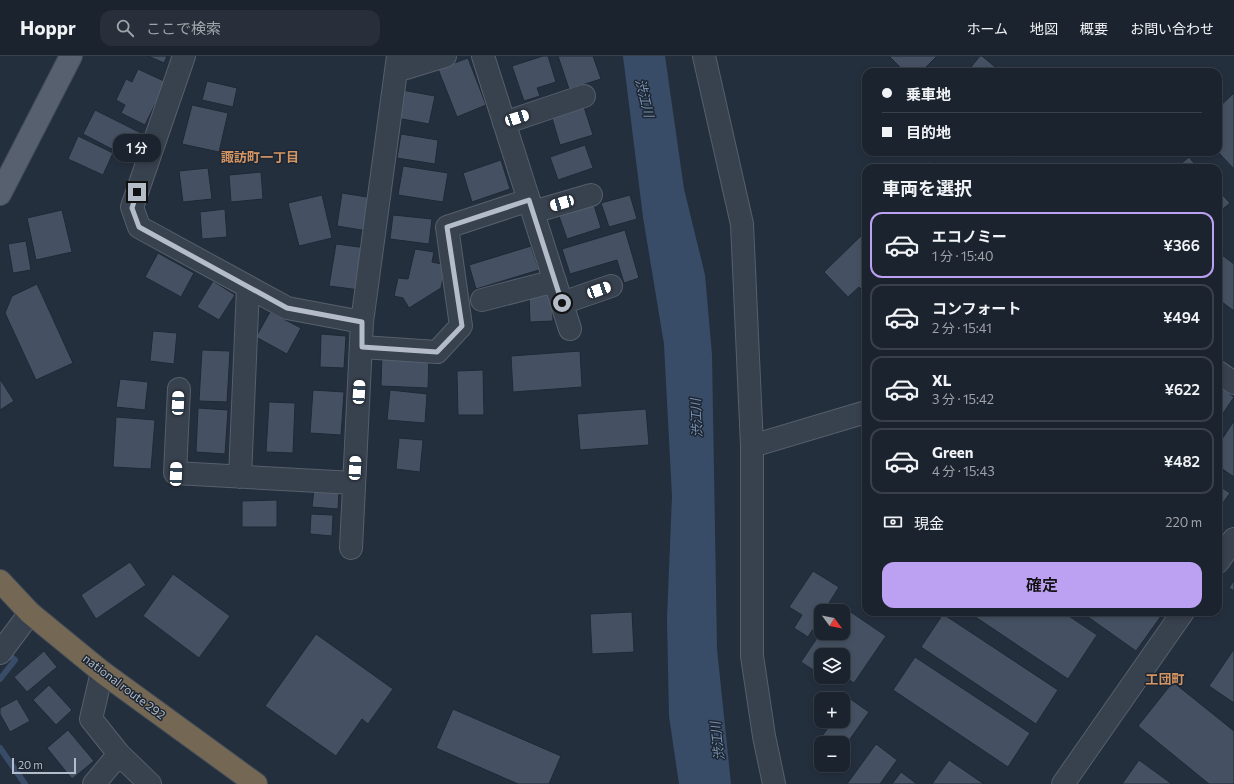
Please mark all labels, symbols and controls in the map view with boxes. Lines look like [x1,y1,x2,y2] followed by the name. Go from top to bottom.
[100,10,380,46] search box
[20,16,76,39] text: Hoppr
[114,17,136,39] icon: search
[146,19,221,37] text: ここで検索
[966,20,1008,37] text: ホーム
[1030,20,1058,37] text: 地図
[1080,20,1108,37] text: 概要
[1130,20,1214,37] text: お問い合わせ
[633,77,658,121] water label: 渋江川
[906,85,951,103] text: 乗車地
[504,109,530,127] car
[906,123,951,141] text: 目的地
[113,134,161,162] callout: 1 分
[126,140,148,156] text: 1 分
[221,149,299,165] district label: 諏訪町一丁目
[882,177,972,199] text: 車両を選択
[128,183,146,201] route end
[549,194,575,212] car
[884,227,920,263] icon: car
[932,227,1007,245] text: エコノミー
[1163,236,1200,254] text: ¥366
[932,248,993,264] text: 1 分 · 15:40
[586,280,612,300] car
[553,294,571,312] route start
[884,299,920,335] icon: car
[932,299,1022,317] text: コンフォート
[1163,308,1200,326] text: ¥494
[932,320,992,336] text: 2 分 · 15:41
[884,371,920,407] icon: car
[932,371,951,389] text: XL
[352,380,366,404] car
[1164,380,1200,398] text: ¥622
[172,391,184,415] car
[932,391,994,407] text: 3 分 · 15:42
[687,396,705,438] water label: 渋江川
[884,443,920,479] icon: car
[932,443,973,461] text: Green
[1164,452,1200,470] text: ¥482
[348,456,362,480] car
[170,462,182,486] car
[932,463,995,479] text: 4 分 · 15:43
[882,511,904,533] icon: cash
[914,514,944,532] text: 現金
[1165,514,1202,530] text: 220 m
[882,562,1202,608] button: 確定
[814,604,850,640] north arrow
[814,604,850,772] map controls
[814,648,850,684] button: layers
[81,651,169,722] street label: national route 292
[1145,671,1185,687] district label: 工団町
[814,692,850,728] button: +
[706,719,727,761] water label: 渋江川
[814,736,850,772] button: −
[12,756,76,775] scale bar
[18,758,43,771] text: 20 m

